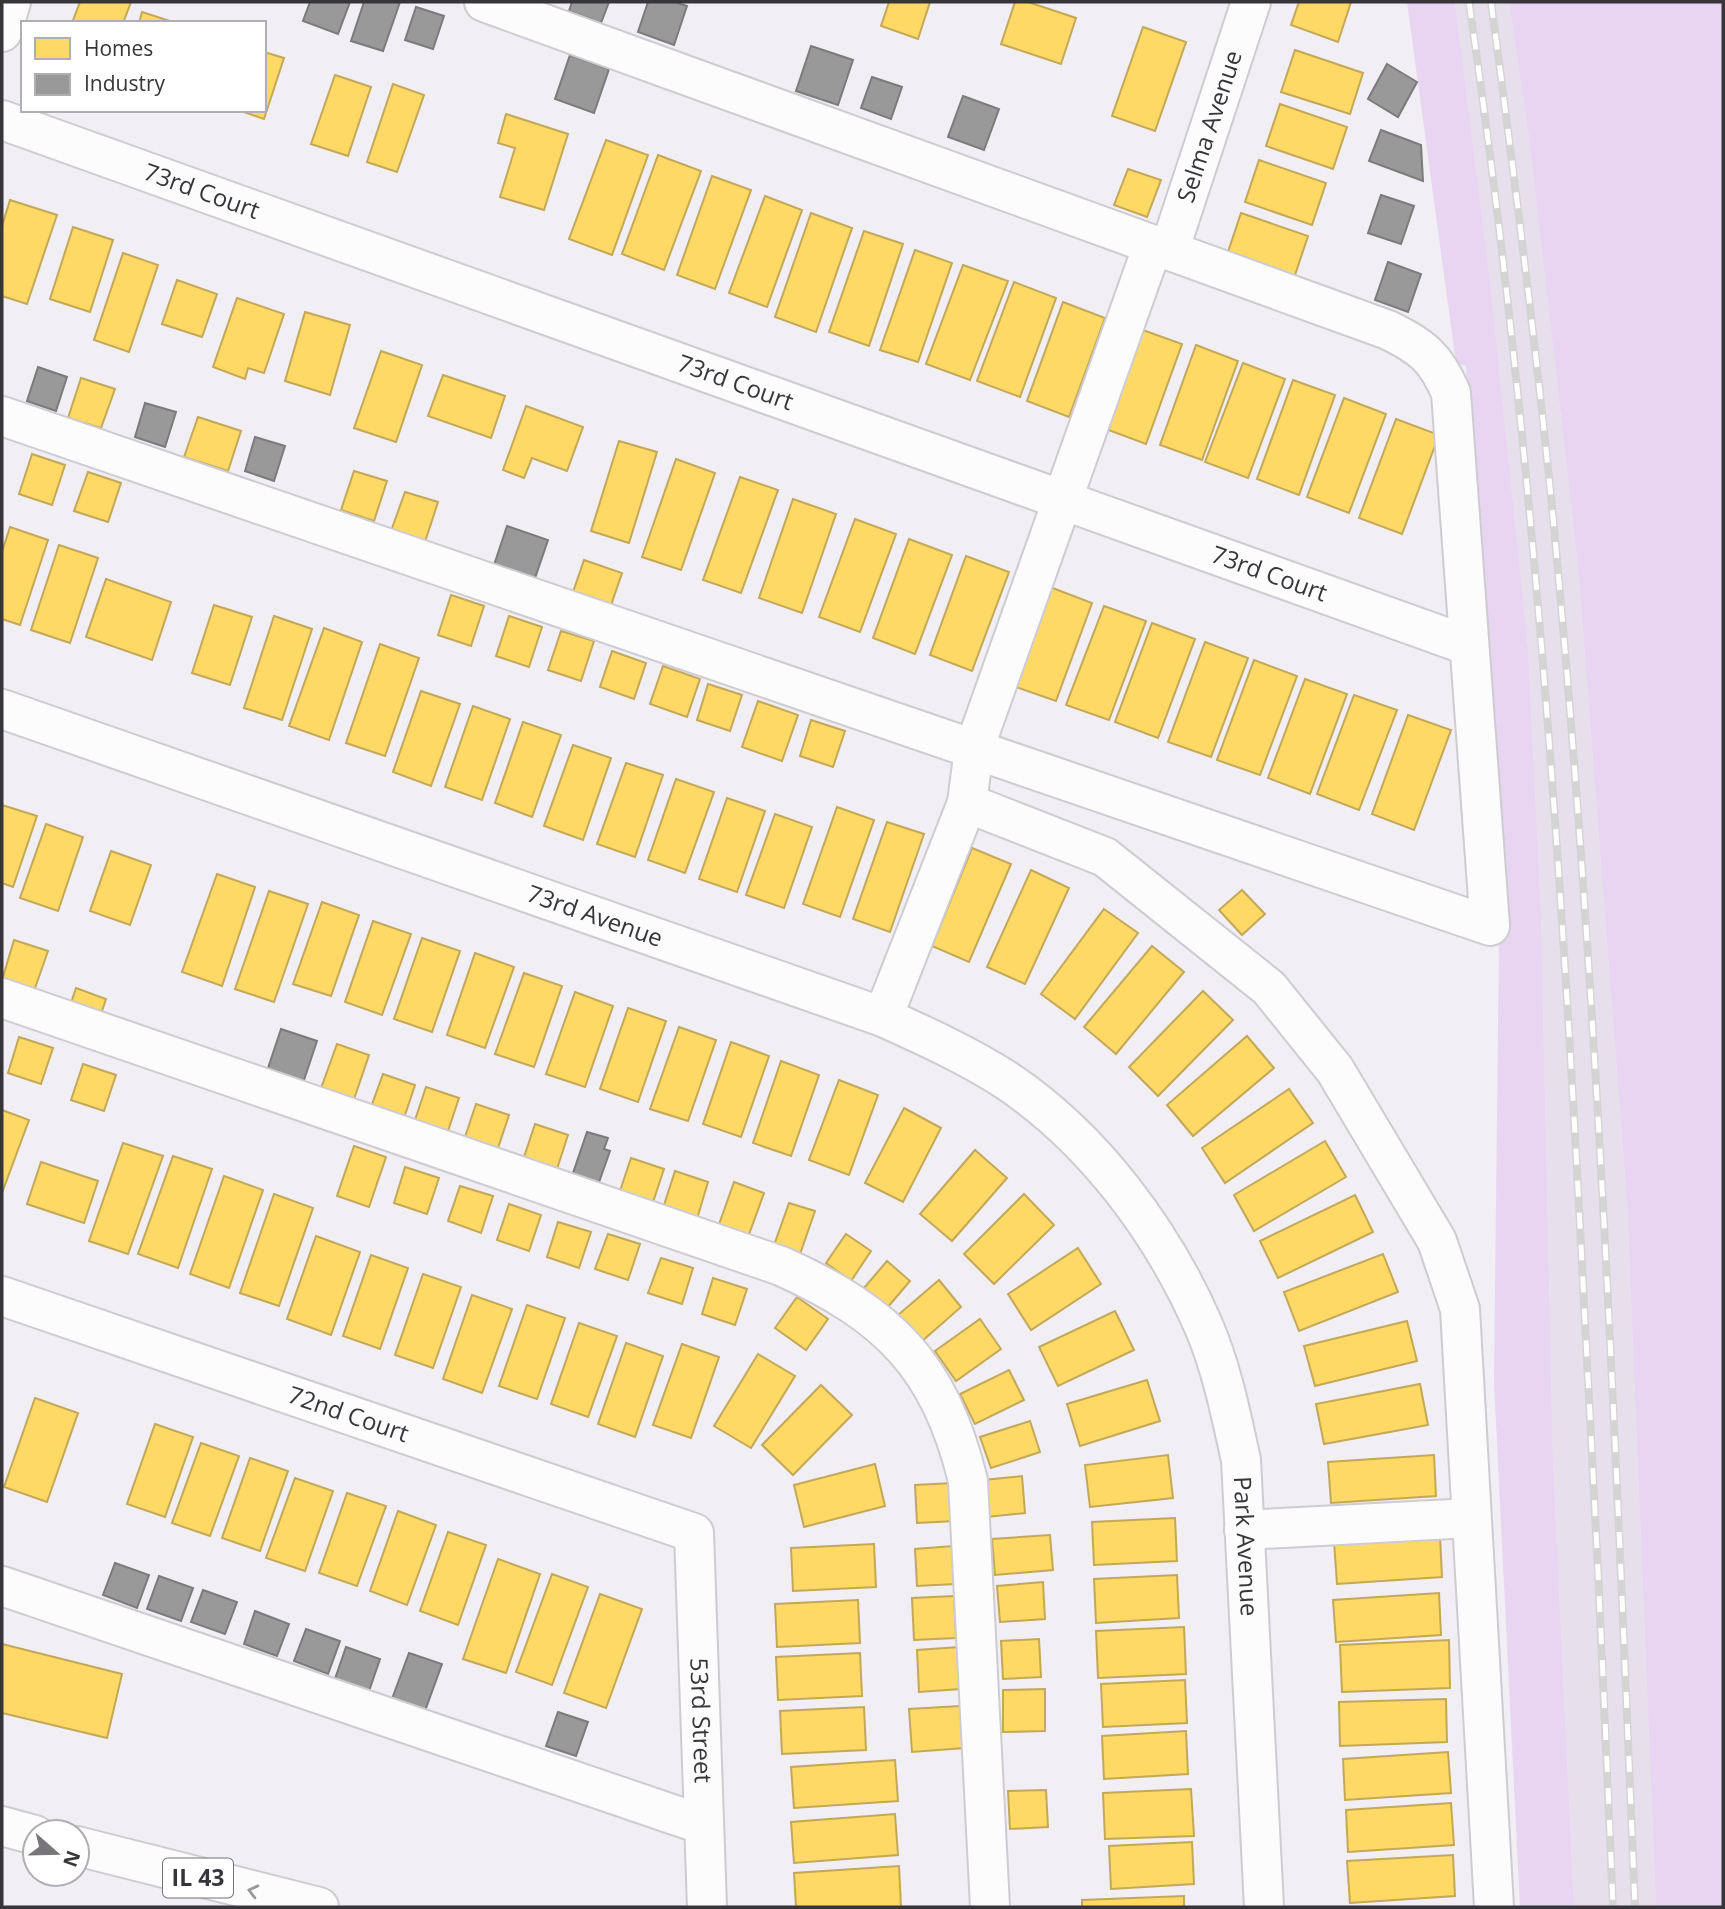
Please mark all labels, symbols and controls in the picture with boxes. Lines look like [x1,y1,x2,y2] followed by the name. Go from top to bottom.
[21,21,266,112] legend
[84,34,153,62] text: Homes
[1168,46,1249,206] street label: Selma Avenue
[84,69,166,97] text: Industry
[140,154,265,226] street label: 73rd Court
[673,345,798,417] street label: 73rd Court
[1207,537,1332,609] street label: 73rd Court
[523,876,668,954] street label: 73rd Avenue
[284,1377,414,1449] street label: 72nd Court
[1227,1475,1267,1617] street label: Park Avenue
[683,1657,721,1784] street label: 53rd Street
[21,1818,91,1888] north arrow
[57,1847,87,1871] text: N
[163,1858,233,1898] road number: IL 43
[247,1885,259,1899] one-way arrow

